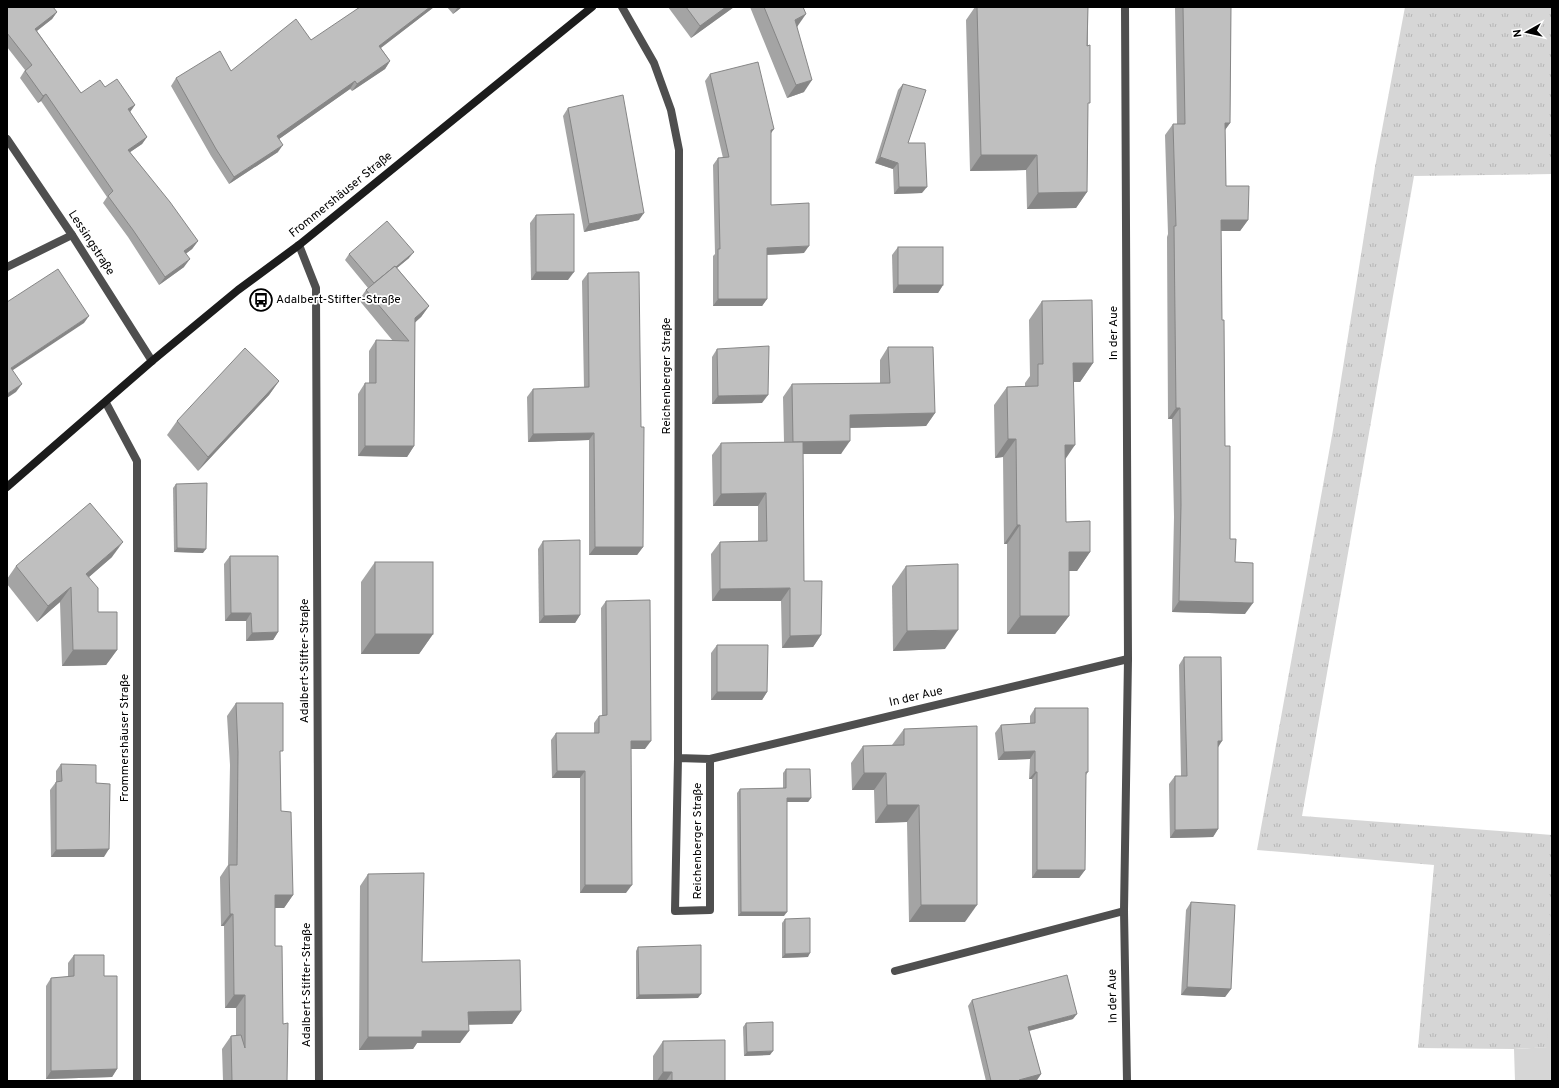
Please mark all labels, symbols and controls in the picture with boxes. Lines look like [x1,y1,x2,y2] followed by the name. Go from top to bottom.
[1507,12,1547,52] north arrow
[1511,28,1526,38] text: N
[286,148,396,242] street label: Frommershäuser Straße
[64,207,118,279] street label: Lessingstraße
[248,287,274,313] bus stop icon: Adalbert-Stifter-Straße
[276,292,401,308] place label: Adalbert-Stifter-Straße
[1106,306,1122,360] street label: In der Aue
[659,317,675,435] street label: Reichenberger Straße
[297,599,313,723] street label: Adalbert-Stifter-Straße
[117,674,133,802] street label: Frommershäuser Straße
[888,683,944,711] street label: In der Aue
[690,782,706,900] street label: Reichenberger Straße
[299,923,315,1047] street label: Adalbert-Stifter-Straße
[1105,969,1121,1023] street label: In der Aue

